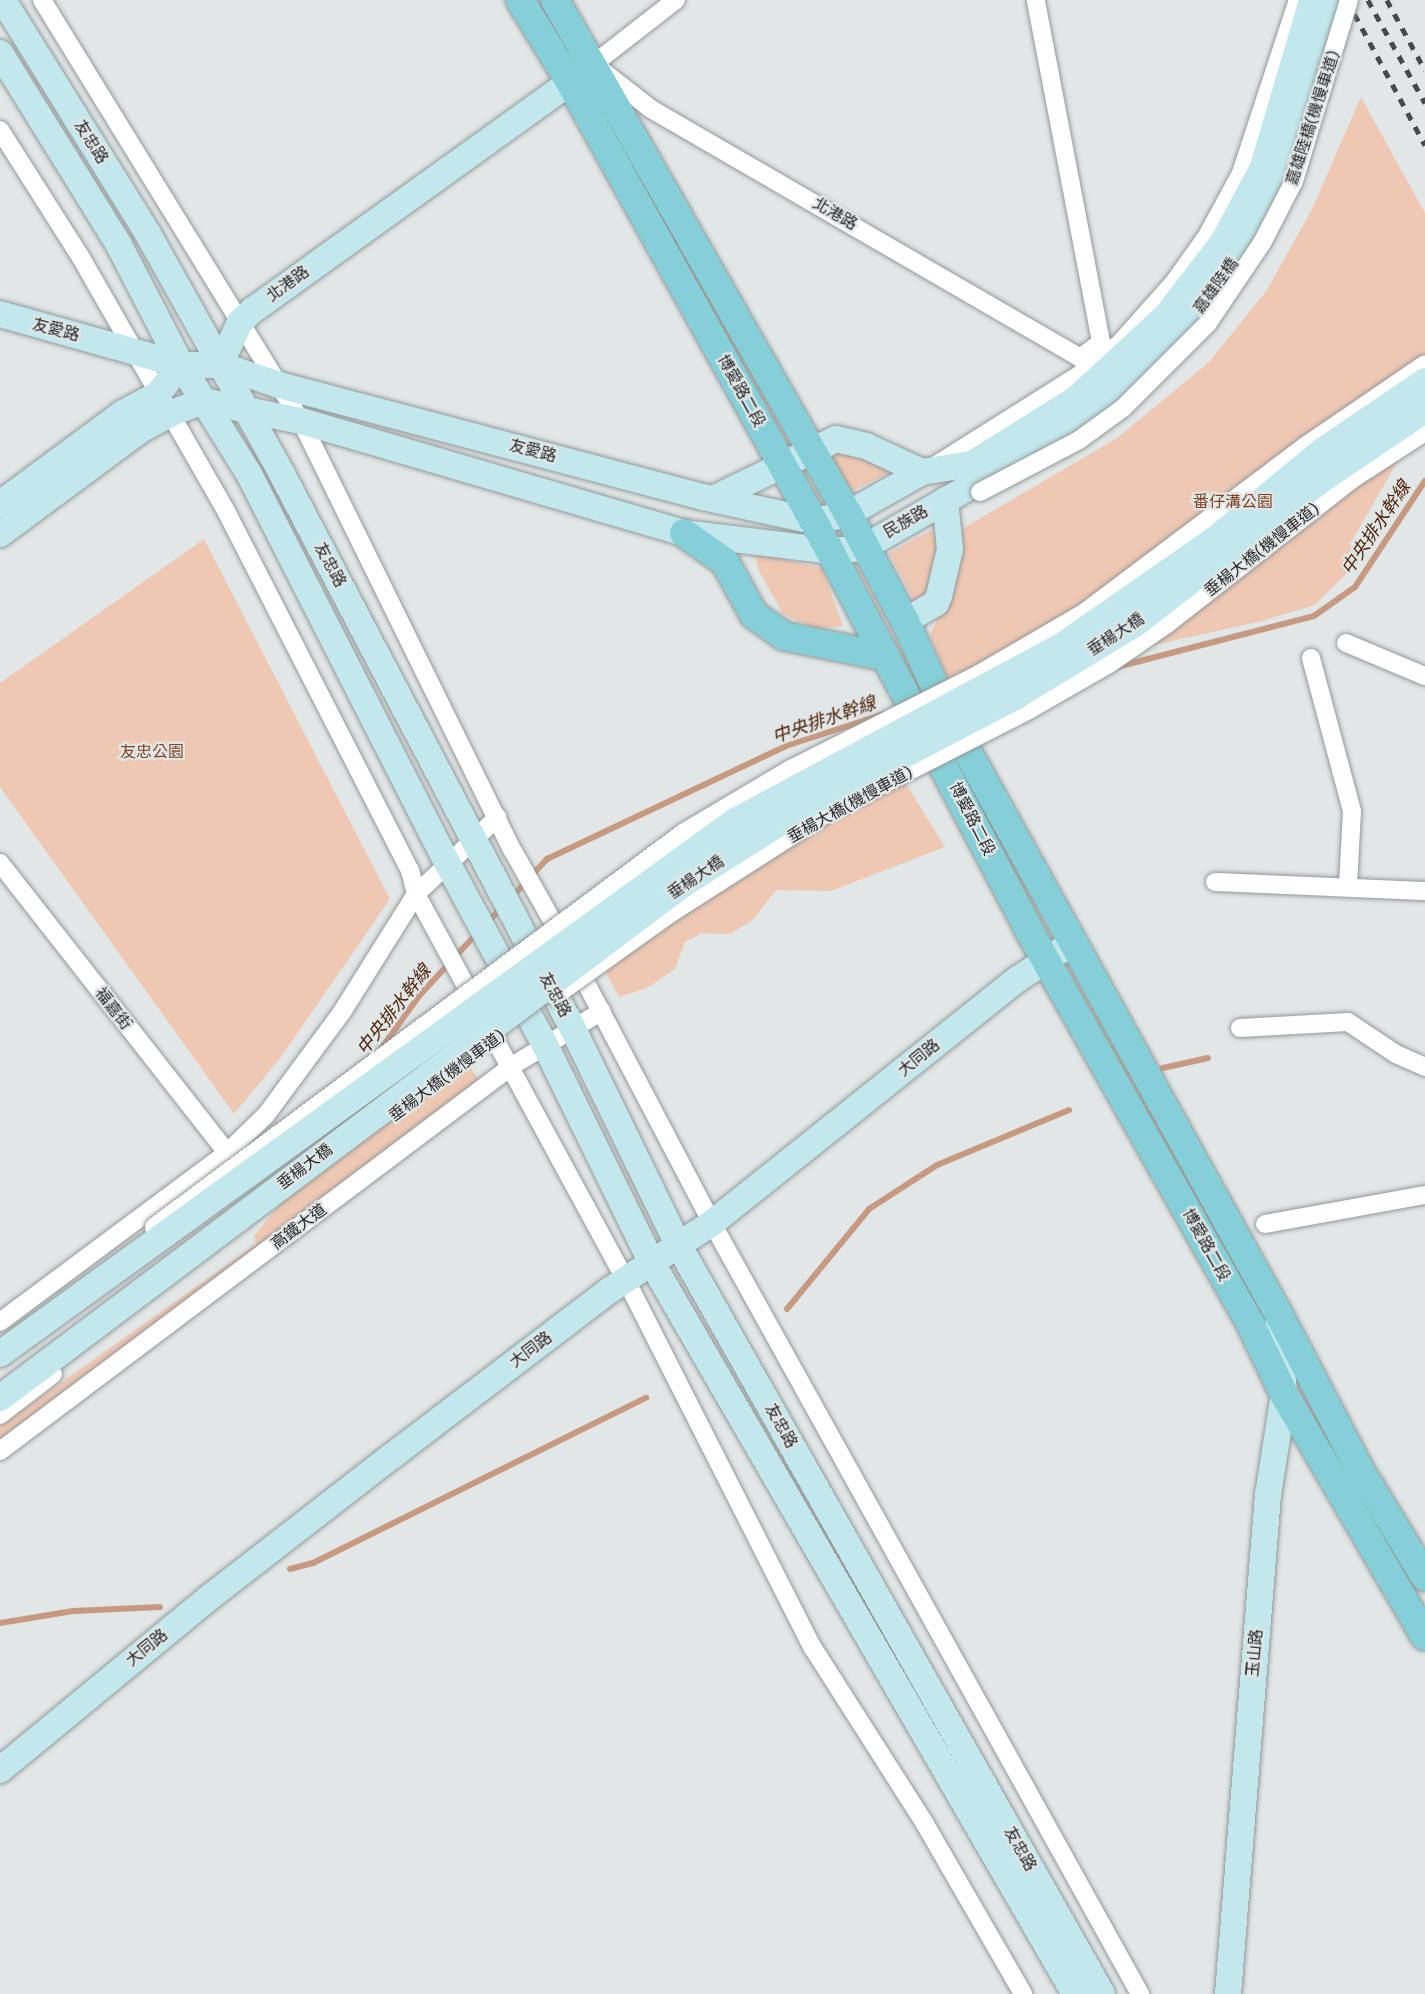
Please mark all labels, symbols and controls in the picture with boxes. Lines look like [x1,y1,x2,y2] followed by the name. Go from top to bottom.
[1282,48,1344,188] street label: 嘉雄陸橋(機慢車道)
[70,117,112,167] street label: 友忠路
[809,194,861,234] street label: 北港路
[1189,254,1243,318] street label: 嘉雄陸橋
[263,262,313,306] street label: 北港路
[30,315,82,345] street label: 友愛路
[713,351,769,431] street label: 博愛路二段
[507,436,559,466] street label: 友愛路
[1337,477,1415,579] water label: 中央排水幹線
[1193,492,1273,512] park label: 番仔溝公園
[1201,499,1323,601] street label: 垂楊大橋(機慢車道)
[880,502,932,542] street label: 民族路
[310,539,350,591] street label: 友忠路
[1084,610,1148,660] street label: 垂楊大橋
[769,692,879,748] water label: 中央排水幹線
[120,742,184,762] park label: 友忠公園
[784,763,916,847] street label: 垂楊大橋(機慢車道)
[945,779,999,859] street label: 博愛路二段
[664,852,728,904] street label: 垂楊大橋
[352,961,436,1059] water label: 中央排水幹線
[535,969,575,1021] street label: 友忠路
[91,984,135,1034] street label: 福嘉街
[385,1026,509,1126] street label: 垂楊大橋(機慢車道)
[894,1035,944,1081] street label: 大同路
[274,1140,336,1194] street label: 垂楊大橋
[268,1200,330,1254] street label: 高鐵大道
[1178,1205,1234,1285] street label: 博愛路二段
[506,1328,556,1372] street label: 大同路
[761,1400,801,1452] street label: 友忠路
[122,1625,172,1671] street label: 大同路
[1243,1628,1267,1678] street label: 玉山路
[1000,1823,1040,1875] street label: 友忠路

